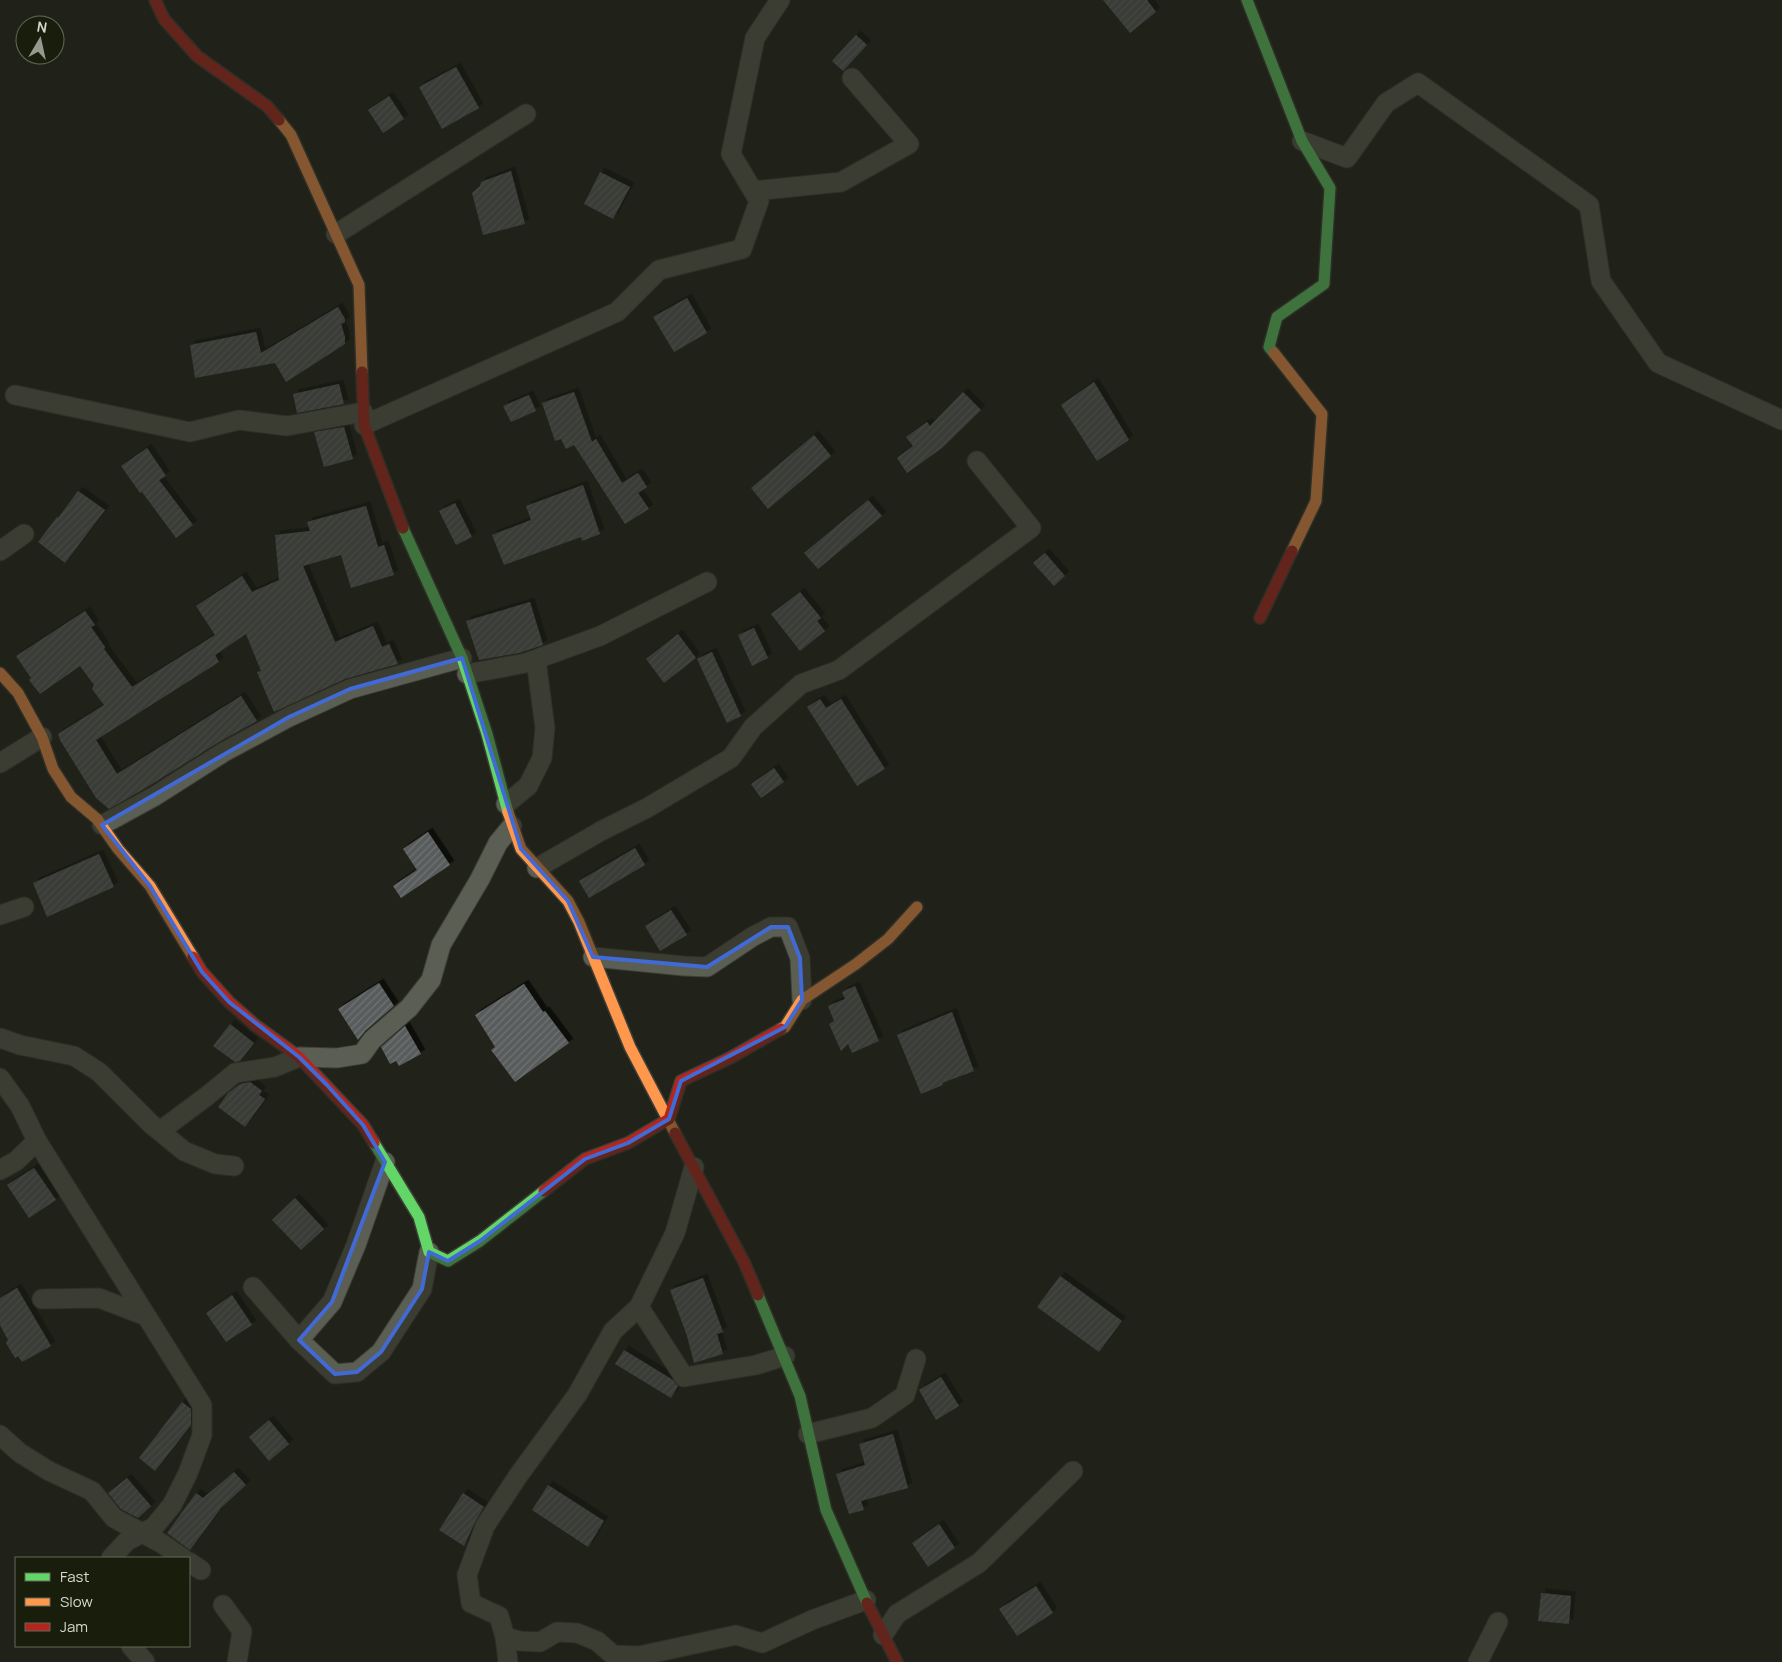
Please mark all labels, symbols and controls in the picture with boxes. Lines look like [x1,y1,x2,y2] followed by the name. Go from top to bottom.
[15,15,65,65] north arrow
[36,16,49,37] text: N
[15,1557,190,1647] legend
[60,1566,89,1587] text: Fast
[60,1591,93,1612] text: Slow
[60,1616,88,1637] text: Jam

